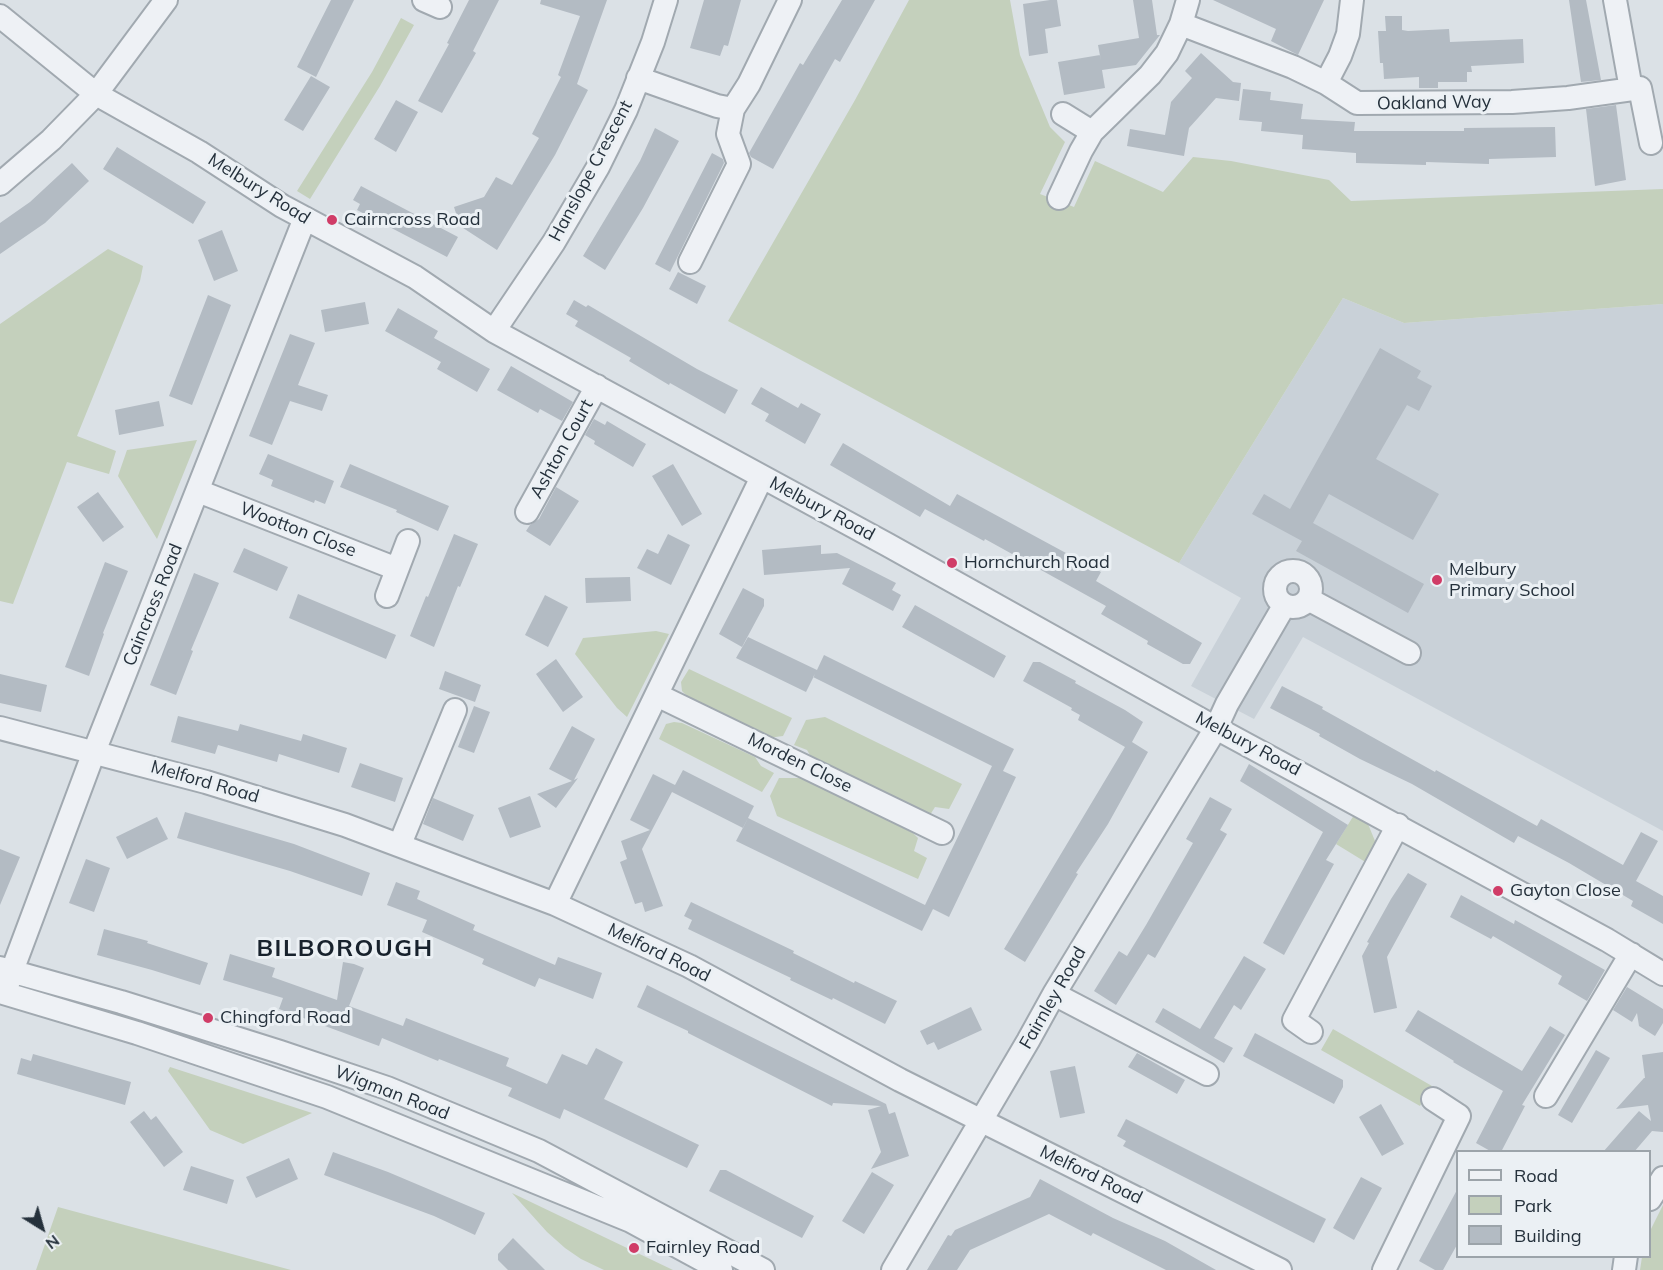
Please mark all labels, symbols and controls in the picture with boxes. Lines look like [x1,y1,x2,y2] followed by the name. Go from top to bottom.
[1377,91,1491,115] street label: Oakland Way
[545,97,637,245] street label: Hanslope Crescent
[204,149,314,229] street label: Melbury Road
[344,209,480,231] place label: Cairncross Road
[325,213,339,227] marker: Cairncross Road
[526,396,598,502] street label: Ashton Court
[766,472,878,546] street label: Melbury Road
[237,498,359,562] street label: Wootton Close
[119,541,187,669] street label: Caincross Road
[964,552,1110,574] place label: Hornchurch Road
[945,556,959,570] marker: Hornchurch Road
[1449,559,1575,602] place label: Melbury Primary School
[1430,573,1444,587] marker: Melbury Primary School
[1192,707,1304,781] street label: Melbury Road
[744,728,856,798] street label: Morden Close
[148,756,262,808] street label: Melford Road
[1510,880,1621,902] place label: Gayton Close
[1491,884,1505,898] marker: Gayton Close
[604,919,714,987] street label: Melford Road
[257,935,433,963] district label: BILBOROUGH
[1015,943,1091,1053] street label: Fairnley Road
[220,1007,351,1029] place label: Chingford Road
[201,1011,215,1025] marker: Chingford Road
[332,1061,452,1125] street label: Wigman Road
[1036,1141,1146,1209] street label: Melford Road
[1456,1150,1651,1258] legend
[1514,1164,1558,1187] text: Road
[1514,1194,1552,1217] text: Park
[12,1198,72,1258] north arrow
[1514,1224,1582,1247] text: Building
[42,1231,64,1254] text: N
[646,1237,760,1259] place label: Fairnley Road
[627,1241,641,1255] marker: Fairnley Road

